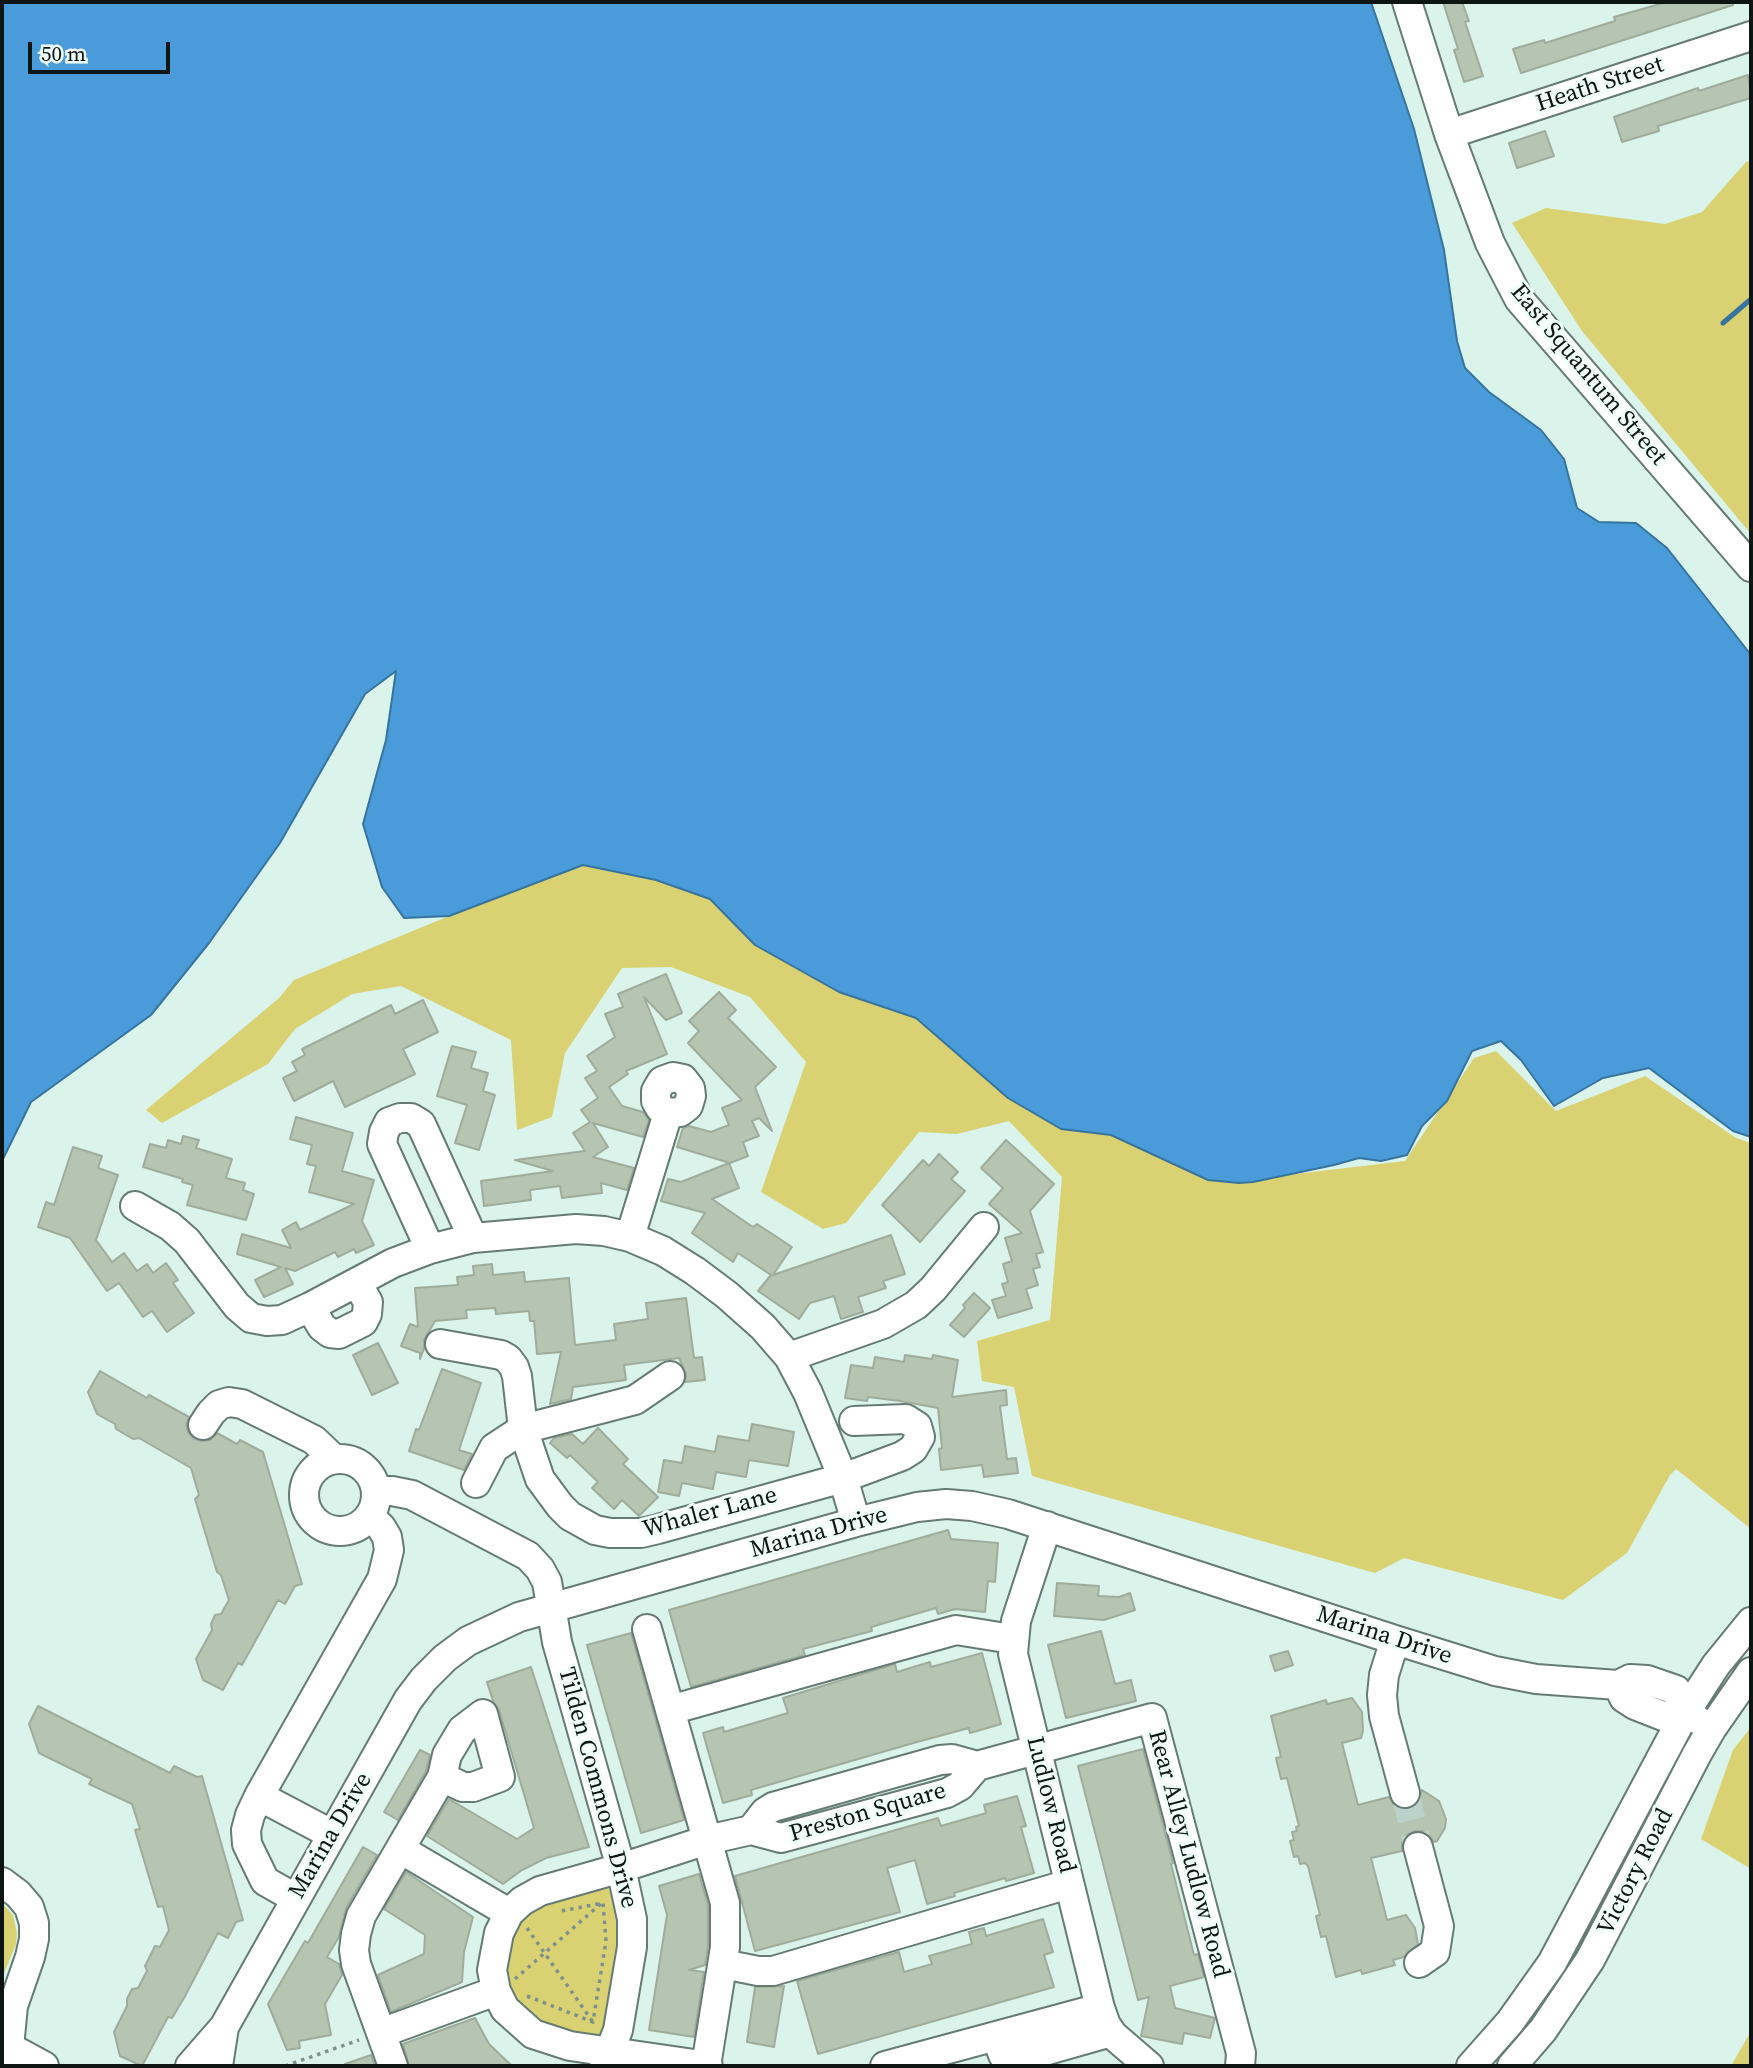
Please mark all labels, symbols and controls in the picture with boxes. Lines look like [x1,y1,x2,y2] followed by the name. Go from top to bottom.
[32,28,173,72] scale bar
[41,39,86,68] text: 50 m
[1533,51,1667,119] street label: Heath Street
[1504,279,1672,471] street label: East Squantum Street
[640,1481,780,1545] street label: Whaler Lane
[747,1501,891,1565] street label: Marina Drive
[1313,1601,1455,1671] street label: Marina Drive
[551,1665,643,1911] street label: Tilden Commons Drive
[1141,1727,1235,1981] street label: Rear Alley Ludlow Road
[1019,1734,1081,1876] street label: Ludlow Road
[283,1768,379,1904] street label: Marina Drive
[786,1777,950,1849] street label: Preston Square
[1592,1804,1680,1940] street label: Victory Road

